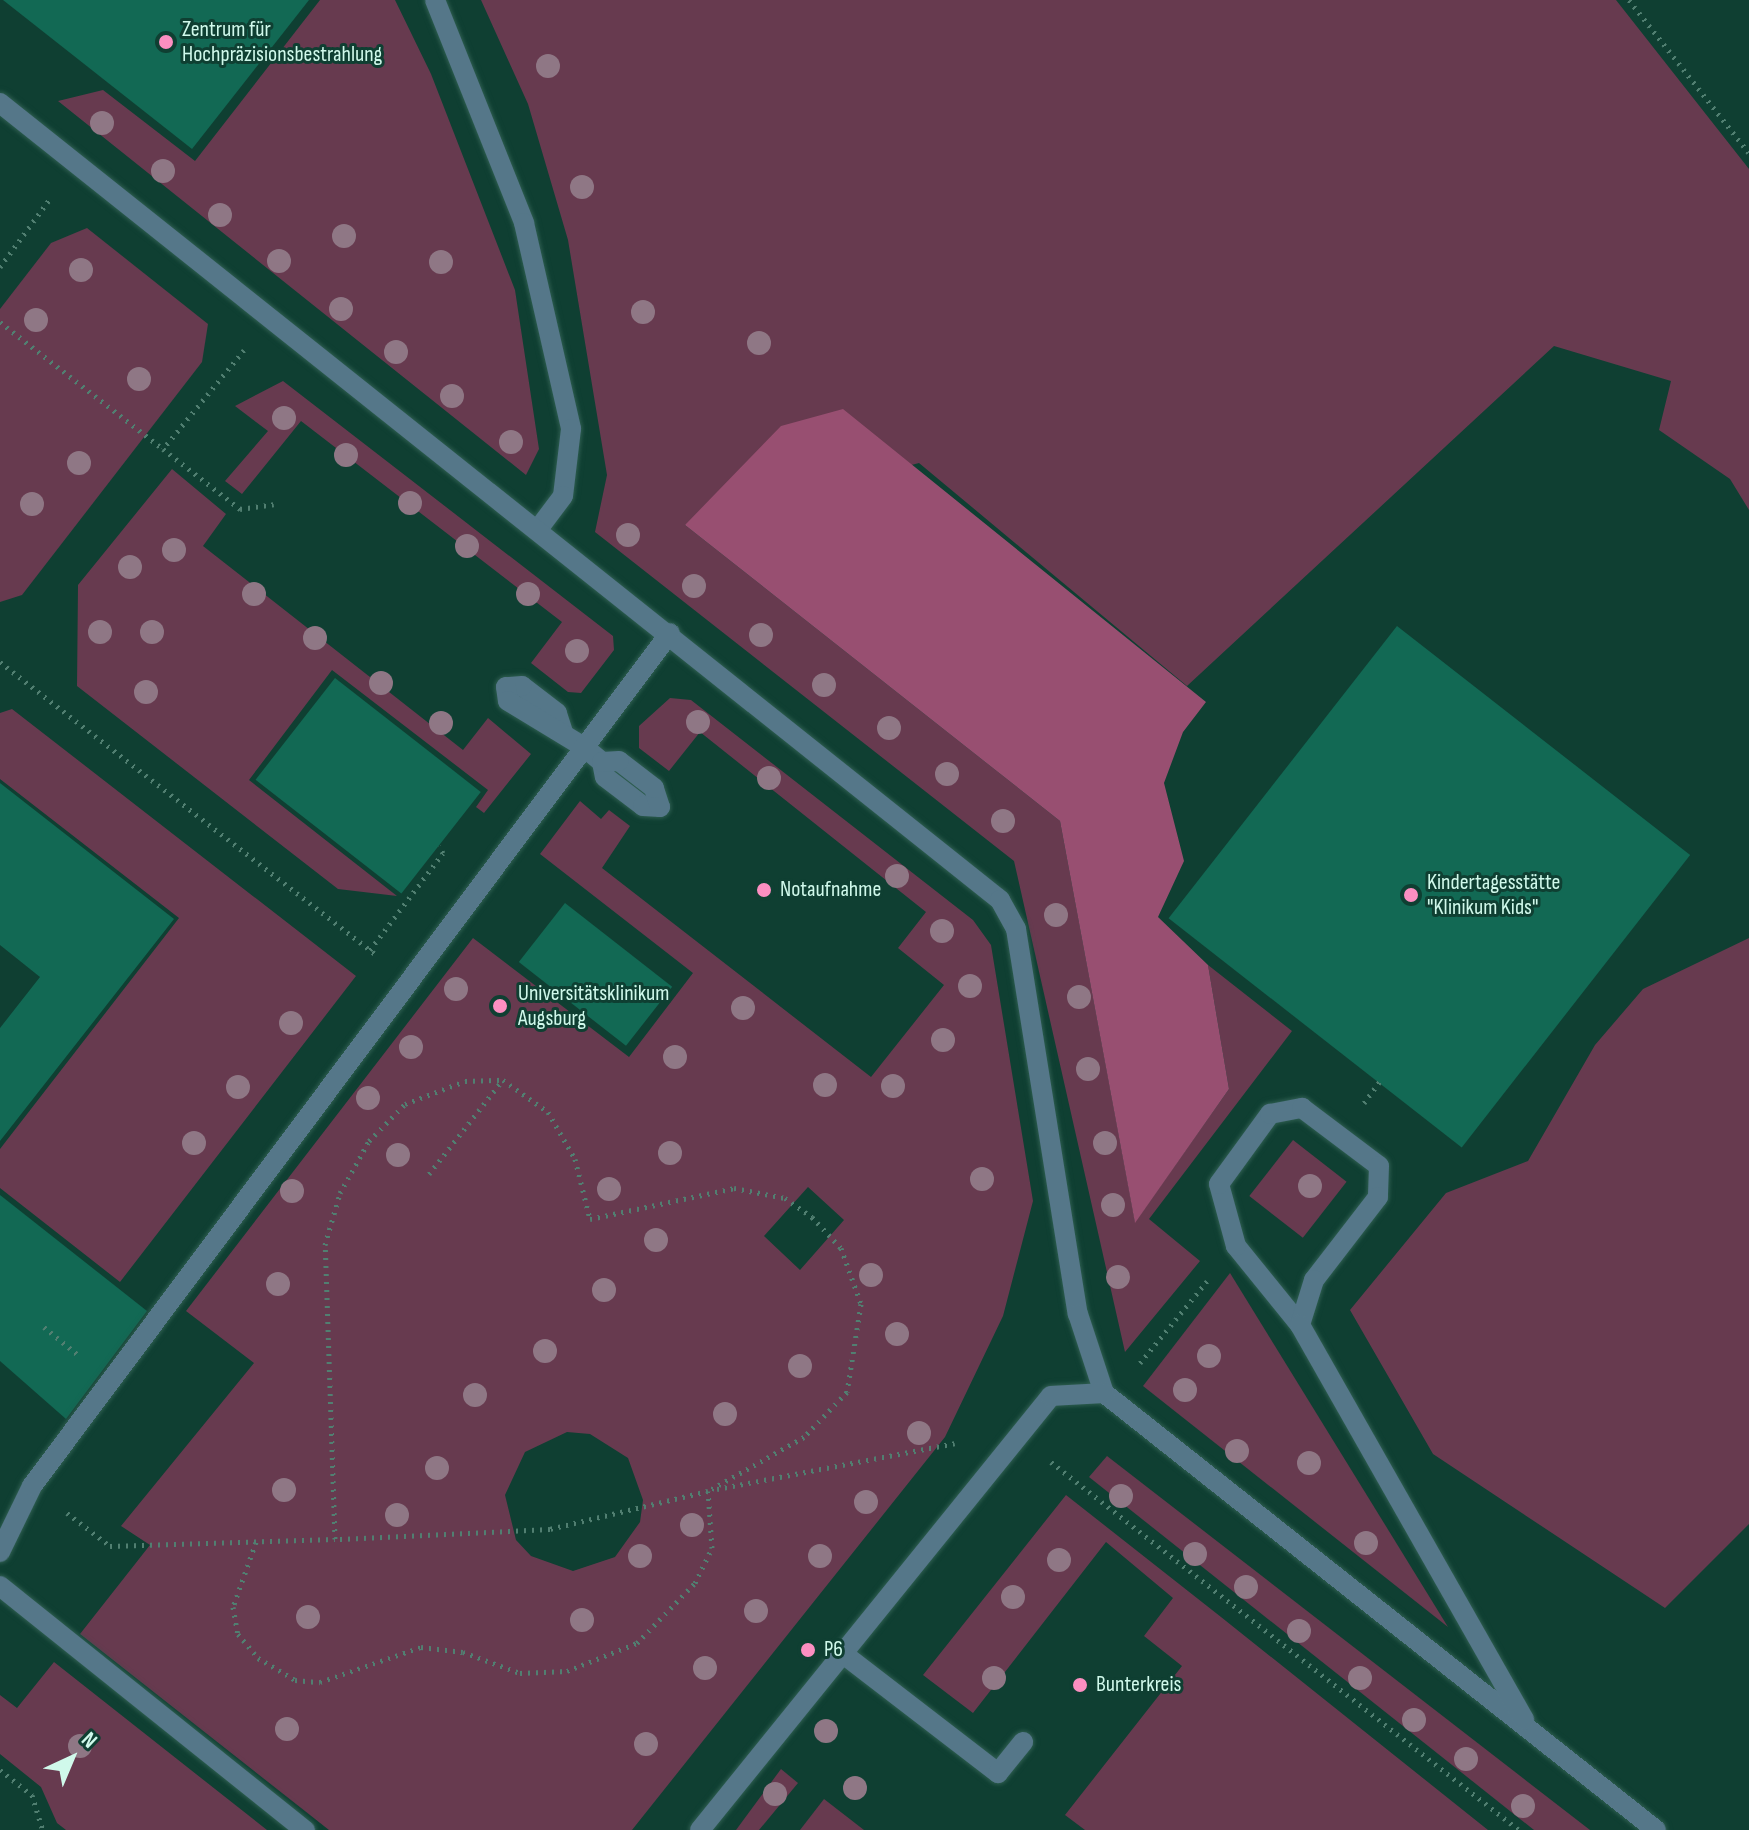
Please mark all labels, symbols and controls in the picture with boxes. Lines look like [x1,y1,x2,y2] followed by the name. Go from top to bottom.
[182,16,382,68] place label: Zentrum für Hochpräzisionsbestrahlung
[157,33,175,51] marker: Zentrum für Hochpräzisionsbestrahlung
[1427,869,1560,920] place label: Kindertagesstätte "Klinikum Kids"
[780,877,881,903] place label: Notaufnahme
[755,881,773,899] marker: Notaufnahme
[1402,886,1420,904] marker: Kindertagesstätte "Klinikum Kids"
[518,980,669,1032] place label: Universitätsklinikum Augsburg
[489,995,511,1017] marker: Universitätsklinikum Augsburg
[824,1637,843,1663] place label: P6
[799,1641,817,1659] marker: P6
[1096,1672,1181,1698] place label: Bunterkreis
[1071,1676,1089,1694] marker: Bunterkreis
[32,1718,112,1798] north arrow
[75,1727,103,1754] text: N

